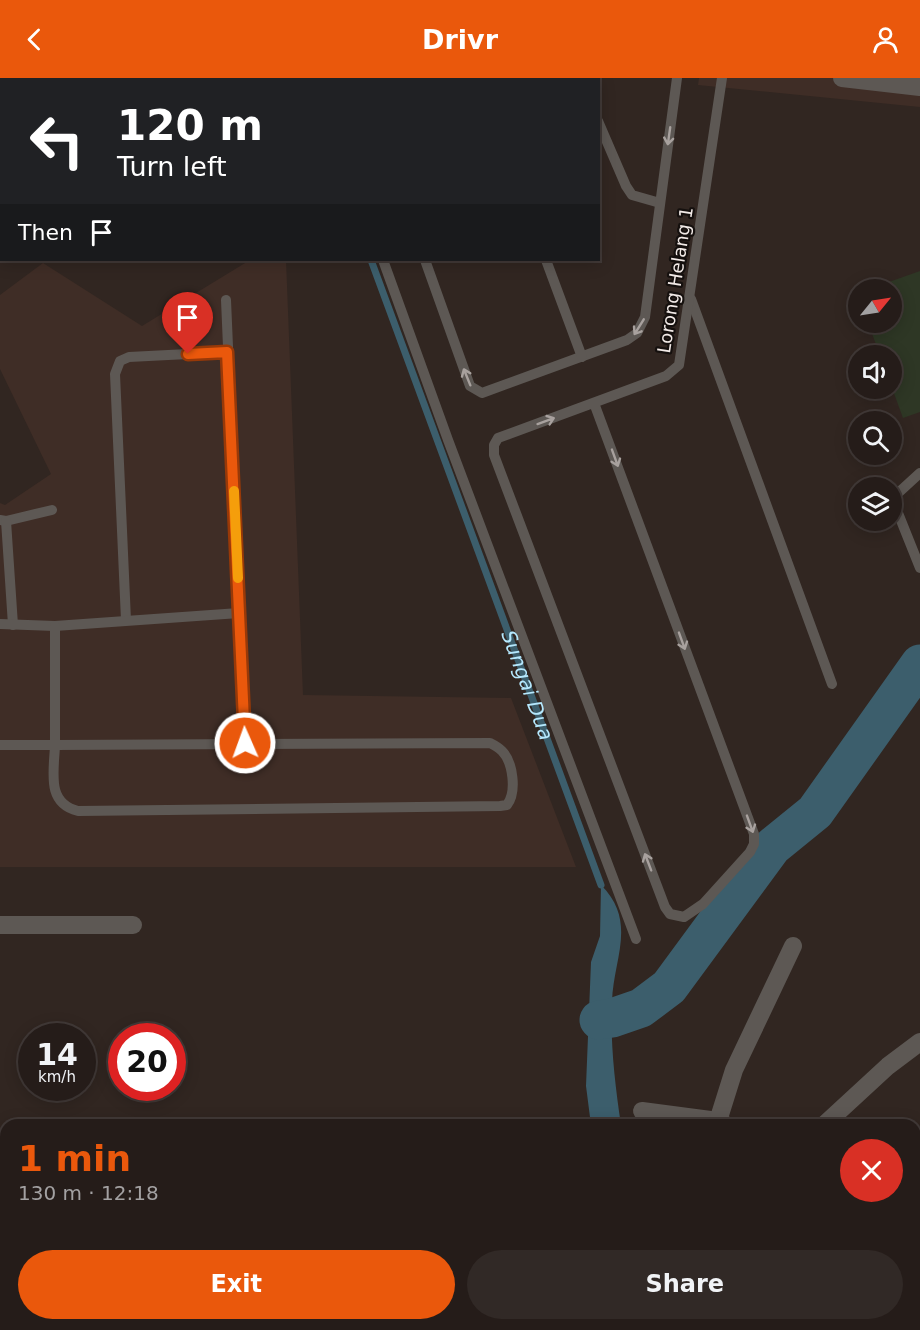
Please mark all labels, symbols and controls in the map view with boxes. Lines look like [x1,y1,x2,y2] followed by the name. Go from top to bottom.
[18,23,51,56] icon: back
[869,23,902,56] icon: person
[422,24,498,55] text: Drivr
[117,101,263,150] text: 120 m
[18,102,96,180] icon: left
[664,126,675,145] one-way arrow
[117,151,227,182] text: Turn left
[653,205,697,355] street label: Lorong Helang 1
[85,216,118,249] icon: arrive
[18,220,73,245] text: Then
[848,279,902,333] north arrow
[848,279,902,531] map controls
[162,292,213,354] pin
[171,301,204,334] icon: arrive
[632,319,645,336] one-way arrow
[848,345,902,399] button: sound
[461,369,472,387] one-way arrow
[848,411,902,465] button: search
[536,414,555,425] one-way arrow
[610,448,621,467] one-way arrow
[848,477,902,531] button: layers
[496,627,559,743] water label: Sungai Dua
[678,631,689,650] one-way arrow
[213,711,277,775] position arrow
[745,814,756,833] one-way arrow
[641,853,652,871] one-way arrow
[108,1023,186,1101] speed limit sign: 20
[36,1037,78,1072] text: 14
[38,1068,76,1086] text: km/h
[18,1138,131,1179] text: 1 min
[840,1139,903,1202] button: close
[18,1181,159,1205] text: 130 m · 12:18
[18,1250,455,1319] button: Exit
[467,1250,903,1319] button: Share

